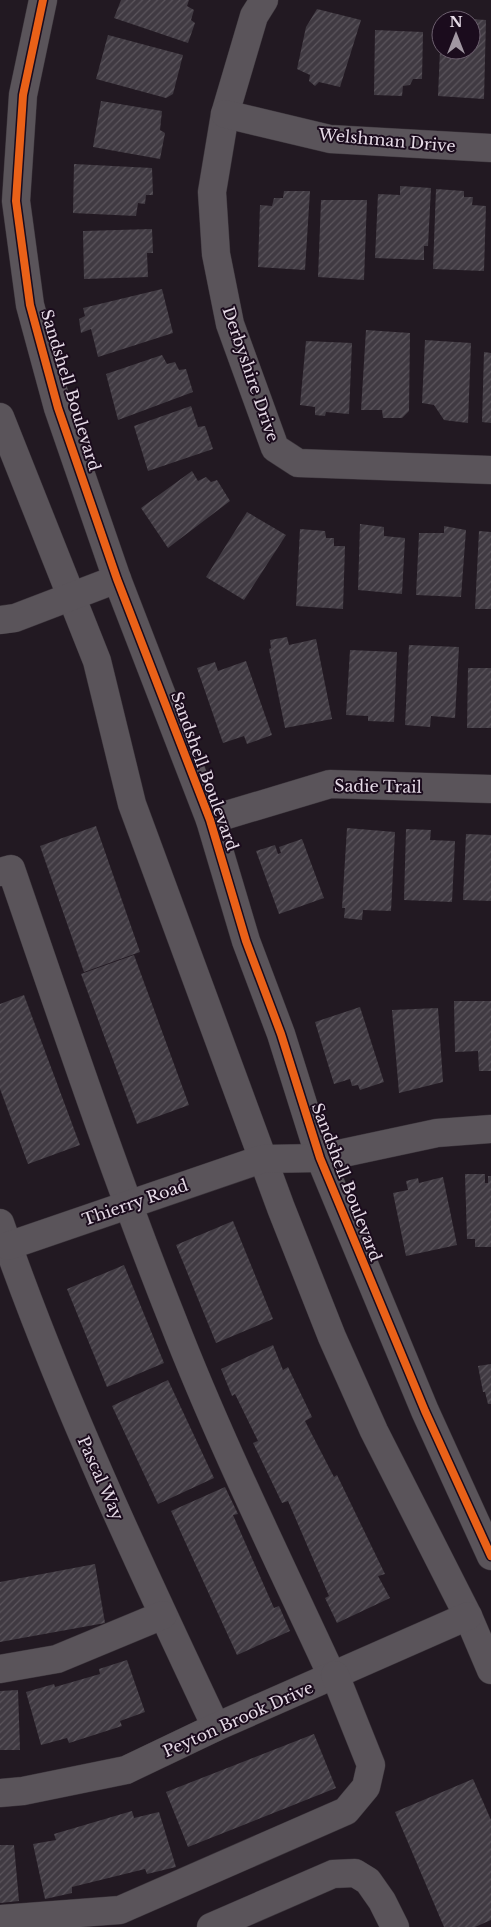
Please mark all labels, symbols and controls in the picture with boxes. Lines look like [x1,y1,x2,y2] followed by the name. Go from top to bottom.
[431,10,481,60] north arrow
[449,13,463,31] text: N
[317,124,456,156] street label: Welshman Drive
[218,304,284,444] street label: Derbyshire Drive
[37,307,105,473] street label: Sandshell Boulevard
[167,689,243,853] street label: Sandshell Boulevard
[334,775,422,797] street label: Sadie Trail
[308,1100,386,1264] street label: Sandshell Boulevard
[79,1174,191,1229] street label: Thierry Road
[74,1433,129,1524] street label: Pascal Way
[160,1677,316,1761] street label: Peyton Brook Drive

